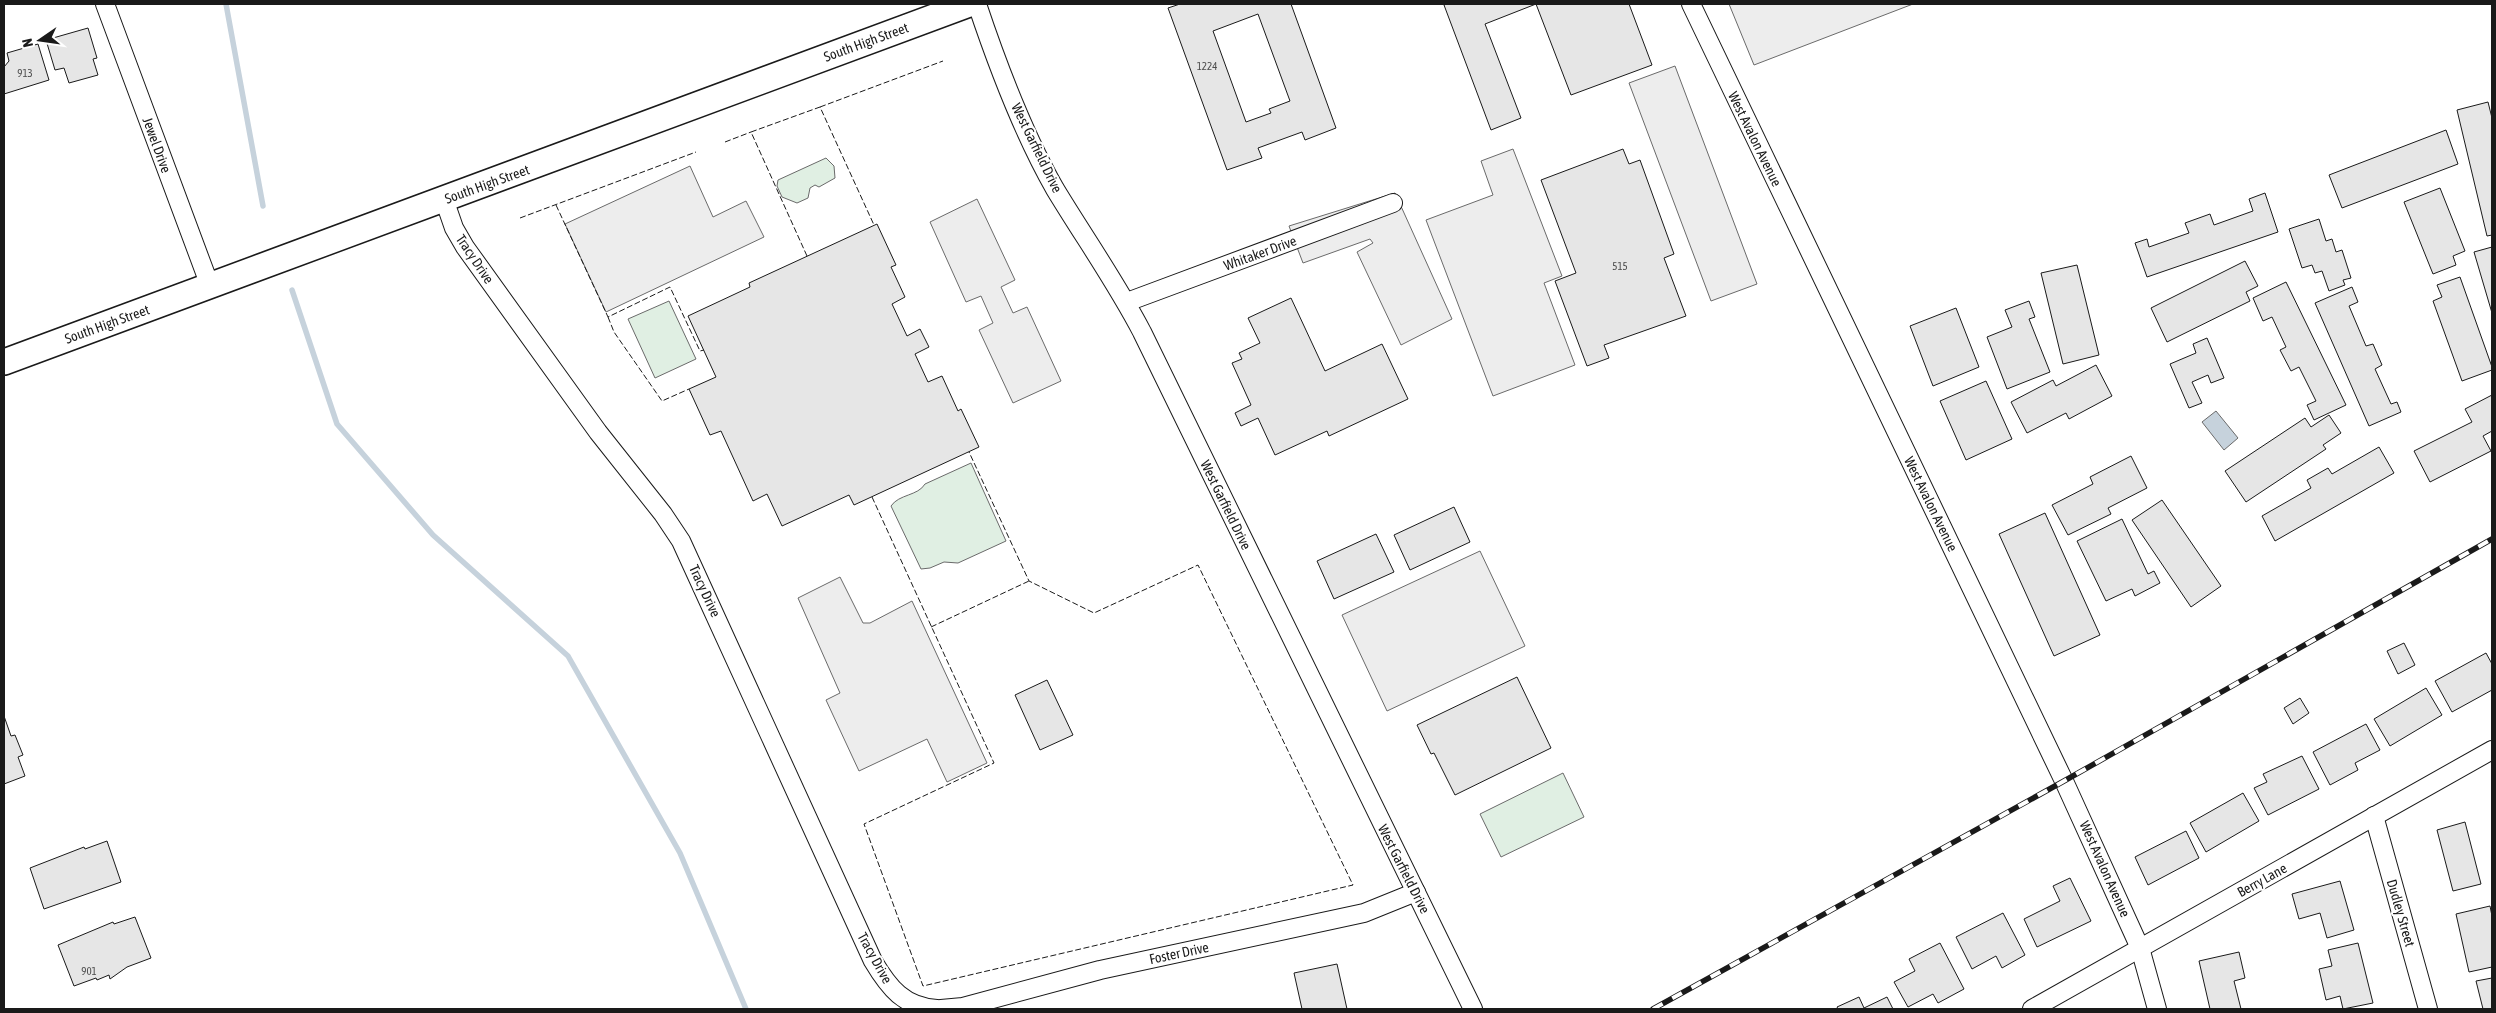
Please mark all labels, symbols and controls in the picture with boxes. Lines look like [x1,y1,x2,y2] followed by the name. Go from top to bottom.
[15,15,65,65] north arrow
[822,19,910,65] street label: South High Street
[19,37,36,49] text: N
[1197,60,1217,72] house number: 1224
[17,67,33,79] house number: 913
[1725,89,1785,189] street label: West Avalon Avenue
[1008,101,1066,195] street label: West Garfield Drive
[140,115,174,175] street label: Jewel Drive
[443,161,531,207] street label: South High Street
[453,231,497,287] street label: Tracy Drive
[1221,232,1299,274] street label: Whitaker Drive
[1612,260,1628,272] house number: 515
[63,301,151,347] street label: South High Street
[1901,454,1961,554] street label: West Avalon Avenue
[1197,458,1255,552] street label: West Garfield Drive
[686,562,724,620] street label: Tracy Drive
[2077,818,2133,920] street label: West Avalon Avenue
[1375,822,1433,916] street label: West Garfield Drive
[2234,860,2290,900] street label: Berry Lane
[2384,877,2418,949] street label: Dudley Street
[854,930,896,986] street label: Tracy Drive
[1148,939,1210,967] street label: Foster Drive
[81,965,97,977] house number: 901

